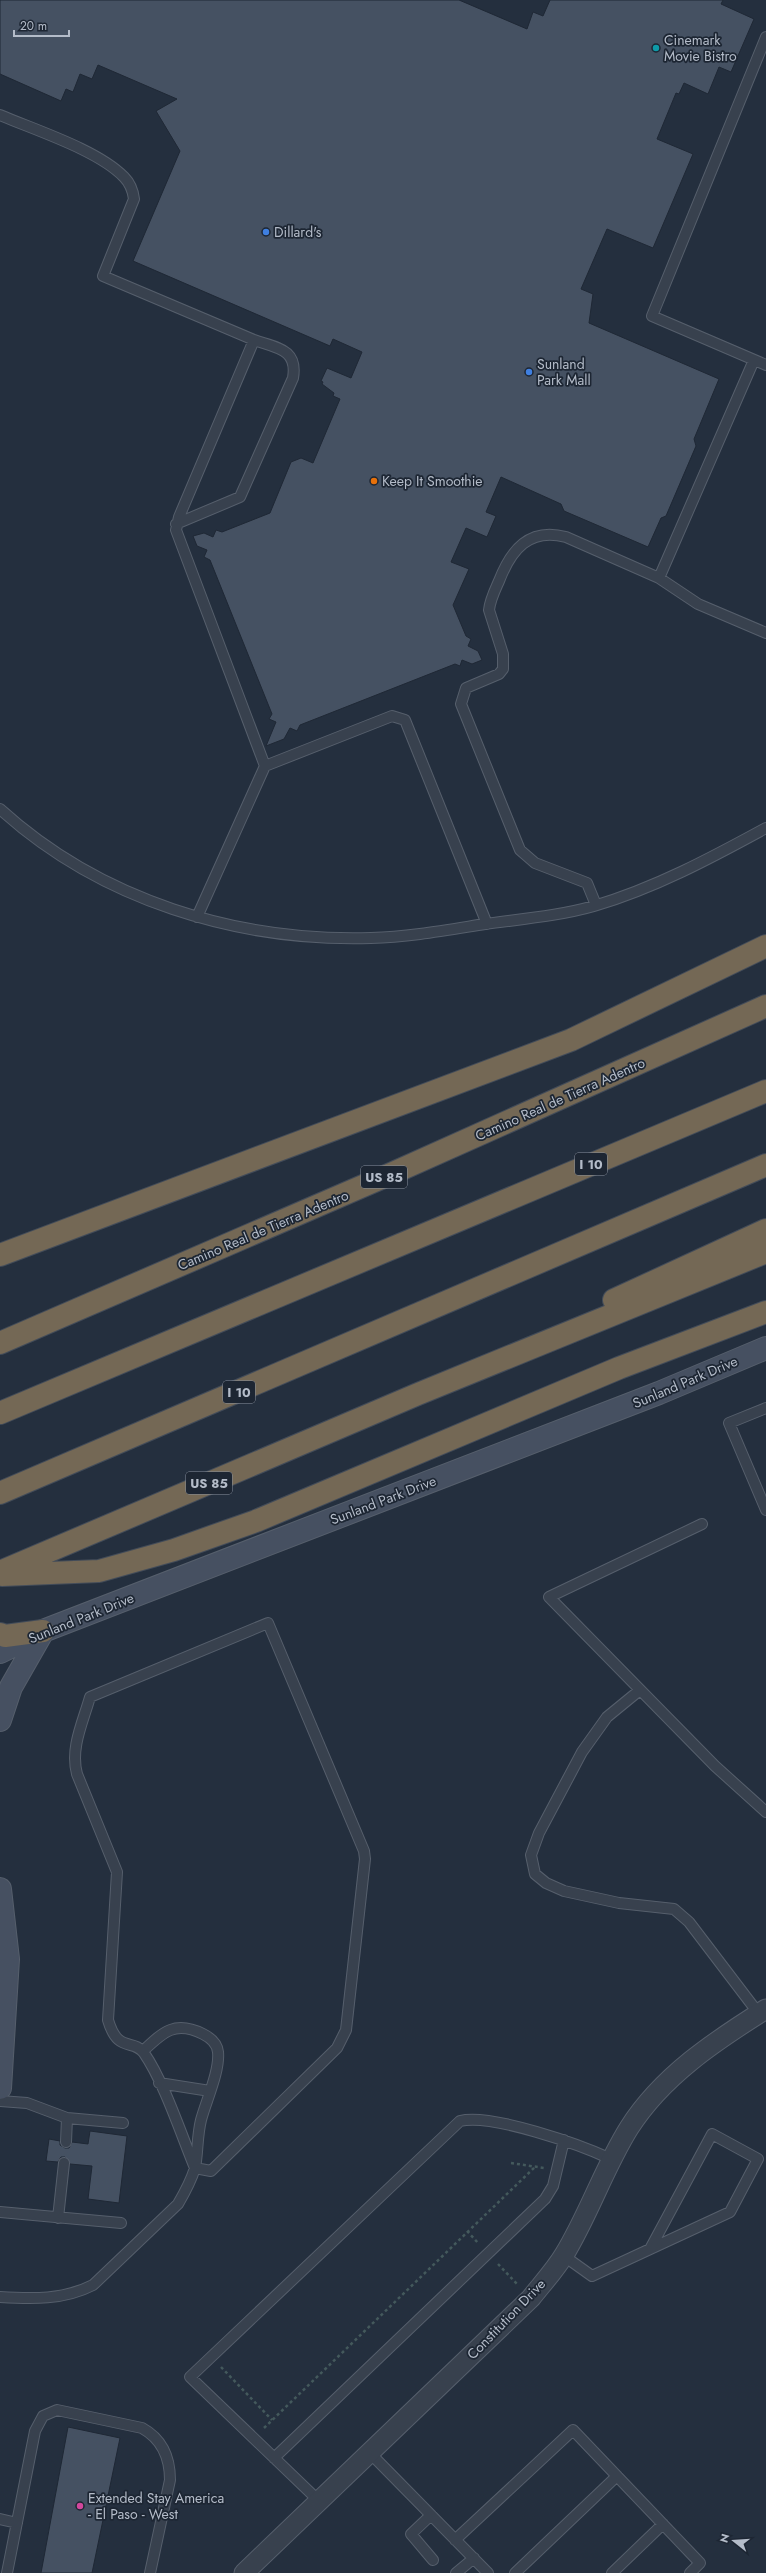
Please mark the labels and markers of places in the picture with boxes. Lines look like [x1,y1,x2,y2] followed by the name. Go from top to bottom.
[664,30,737,66] place label: Cinemark Movie Bistro
[651,43,661,53] marker: Cinemark Movie Bistro
[274,222,322,242] place label: Dillard's
[261,227,271,237] marker: Dillard's
[537,354,591,390] place label: Sunland Park Mall
[524,367,534,377] marker: Sunland Park Mall
[382,471,483,491] place label: Keep It Smoothie
[369,476,379,486] marker: Keep It Smoothie
[88,2488,224,2524] place label: Extended Stay America - El Paso - West
[75,2501,85,2511] marker: Extended Stay America - El Paso - West

